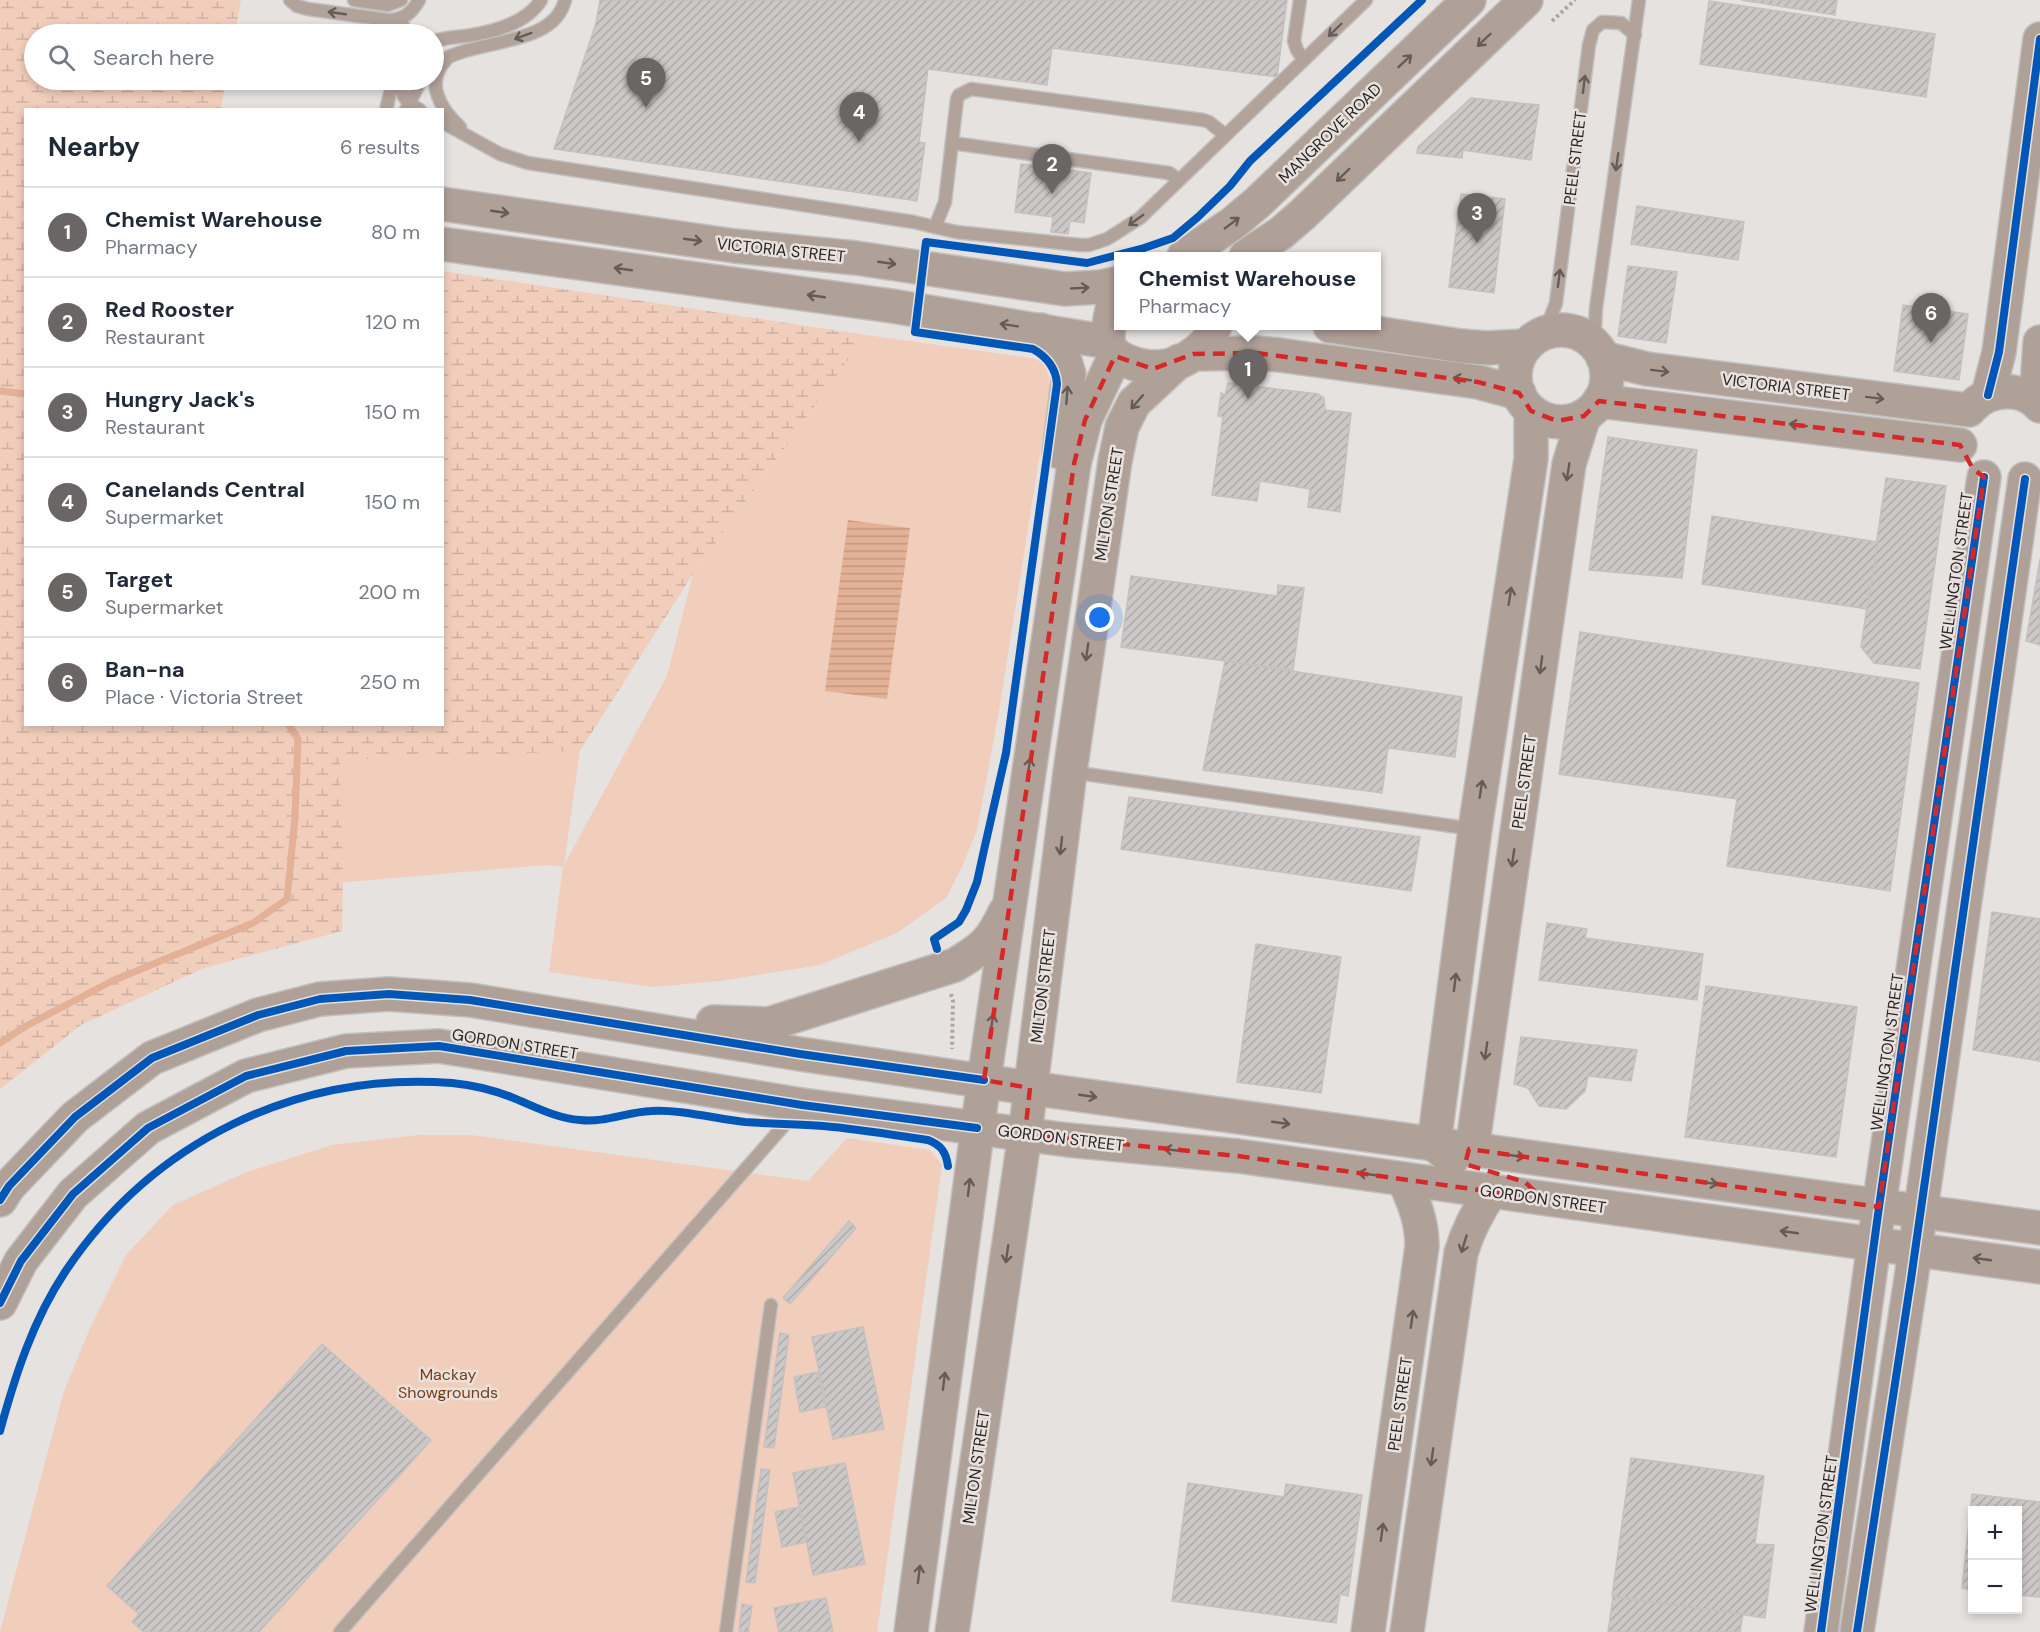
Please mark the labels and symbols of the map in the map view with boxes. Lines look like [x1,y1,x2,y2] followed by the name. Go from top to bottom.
[328,7,348,18] one-way arrow
[1328,22,1343,37] one-way arrow
[514,31,533,42] one-way arrow
[1477,33,1492,48] one-way arrow
[1397,54,1412,68] one-way arrow
[626,58,666,108] pin: 5
[1579,75,1590,95] one-way arrow
[1274,78,1386,188] street label: MANGROVE ROAD
[840,92,878,142] pin: 4
[1559,110,1591,206] street label: PEEL STREET
[1032,144,1072,194] pin: 2
[1611,152,1622,171] one-way arrow
[1336,168,1351,183] one-way arrow
[1458,194,1496,243] pin: 3
[490,207,510,218] one-way arrow
[1128,214,1144,226] one-way arrow
[1224,217,1240,230] one-way arrow
[716,233,846,267] street label: VICTORIA STREET
[683,234,703,245] one-way arrow
[877,258,896,269] one-way arrow
[614,264,634,275] one-way arrow
[1554,268,1565,288] one-way arrow
[1070,282,1090,293] one-way arrow
[807,290,827,301] one-way arrow
[1912,294,1950,343] pin: 6
[1000,320,1019,331] one-way arrow
[1228,350,1268,399] pin: 1
[1650,366,1670,377] one-way arrow
[1721,369,1851,405] street label: VICTORIA STREET
[1453,374,1472,385] one-way arrow
[1062,386,1073,406] one-way arrow
[1864,392,1884,403] one-way arrow
[1130,394,1144,409] one-way arrow
[1789,419,1809,430] one-way arrow
[1090,446,1128,562] street label: MILTON STREET
[1563,462,1574,482] one-way arrow
[1935,491,1977,651] street label: WELLINGTON STREET
[1505,587,1516,607] one-way arrow
[1085,603,1114,632] your location
[1082,642,1093,662] one-way arrow
[1535,655,1546,675] one-way arrow
[1507,734,1541,830] street label: PEEL STREET
[1024,758,1035,778] one-way arrow
[1475,780,1486,799] one-way arrow
[1055,835,1066,855] one-way arrow
[1508,848,1519,868] one-way arrow
[1026,928,1060,1044] street label: MILTON STREET
[1866,972,1908,1132] street label: WELLINGTON STREET
[1450,973,1461,993] one-way arrow
[987,1013,998,1033] one-way arrow
[451,1024,580,1064] street label: GORDON STREET
[1480,1041,1491,1061] one-way arrow
[1078,1091,1098,1102] one-way arrow
[1271,1118,1291,1129] one-way arrow
[997,1120,1125,1156] street label: GORDON STREET
[1164,1144,1184,1155] one-way arrow
[1506,1151,1525,1162] one-way arrow
[1358,1169,1377,1180] one-way arrow
[964,1178,975,1198] one-way arrow
[1699,1178,1719,1189] one-way arrow
[1479,1180,1607,1218] street label: GORDON STREET
[1780,1226,1799,1237] one-way arrow
[1458,1234,1469,1253] one-way arrow
[1001,1244,1012,1264] one-way arrow
[1973,1253,1993,1264] one-way arrow
[1406,1309,1417,1329] one-way arrow
[1383,1356,1417,1452] street label: PEEL STREET
[398,1364,498,1403] park label: Mackay Showgrounds
[939,1371,950,1391] one-way arrow
[958,1409,994,1525] street label: MILTON STREET
[1426,1447,1437,1467] one-way arrow
[1800,1454,1842,1614] street label: WELLINGTON STREET
[1376,1523,1387,1543] one-way arrow
[913,1565,924,1584] one-way arrow

